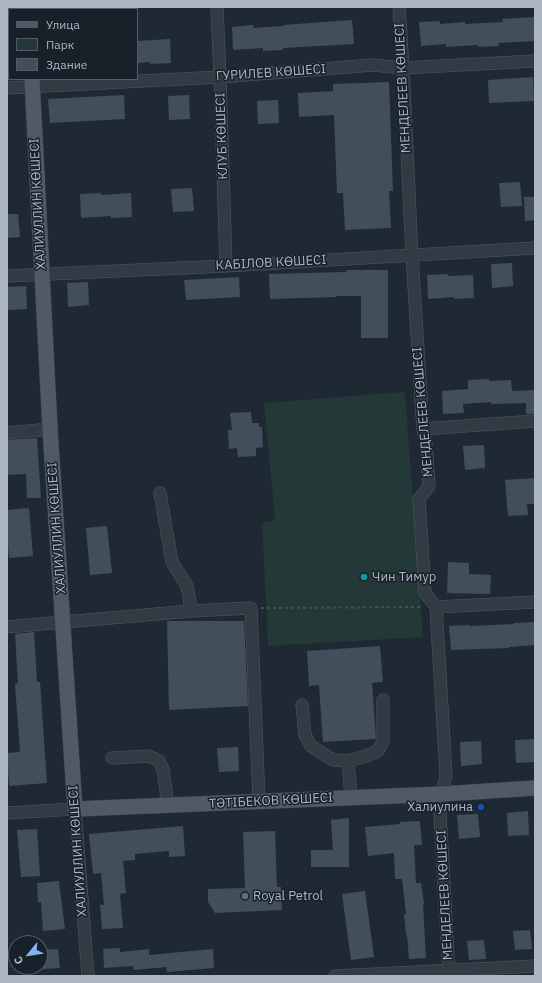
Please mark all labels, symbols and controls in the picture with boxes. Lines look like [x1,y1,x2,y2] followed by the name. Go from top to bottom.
[8,8,138,80] legend
[46,17,80,32] text: Улица
[392,22,414,154] street label: МЕНДЕЛЕЕВ КӨШЕСІ
[46,37,74,52] text: Парк
[46,57,87,72] text: Здание
[216,61,326,85] street label: ГУРИЛЕВ КӨШЕСІ
[213,92,231,180] street label: КЛУБ КӨШЕСІ
[27,138,49,270] street label: ХАЛИУЛЛИН КӨШЕСІ
[215,252,327,274] street label: КАБІЛОВ КӨШЕСІ
[410,346,436,478] street label: МЕНДЕЛЕЕВ КӨШЕСІ
[45,462,69,594] street label: ХАЛИУЛЛИН КӨШЕСІ
[372,569,436,585] place label: Чин Тимур
[359,572,369,582] marker: Чин Тимур
[66,785,90,917] street label: ХАЛИУЛЛИН КӨШЕСІ
[209,790,333,812] street label: ТӘТІБЕКОВ КӨШЕСІ
[407,799,473,815] place label: Халиулина
[476,802,486,812] marker: Халиулина
[434,829,456,961] street label: МЕНДЕЛЕЕВ КӨШЕСІ
[253,888,323,904] place label: Royal Petrol
[240,891,250,901] marker: Royal Petrol
[8,935,48,975] north arrow
[11,954,26,967] text: С

